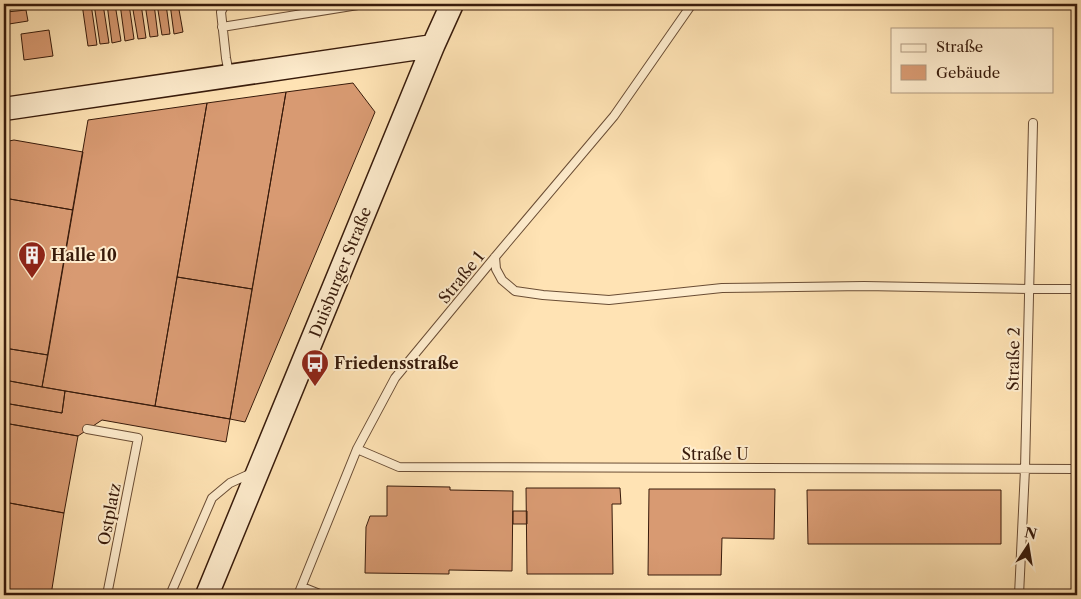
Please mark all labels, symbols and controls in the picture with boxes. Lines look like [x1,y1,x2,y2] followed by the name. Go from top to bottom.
[891,28,1054,92] legend
[936,37,983,56] text: Straße
[936,63,1000,82] text: Gebäude
[305,204,375,340] street label: Duisburger Straße
[17,240,47,279] building icon: Halle 10
[51,245,117,265] place label: Halle 10
[434,247,488,307] street label: Straße 1
[1002,327,1024,391] street label: Straße 2
[300,348,330,387] bus stop icon: Friedensstraße
[334,353,459,373] place label: Friedensstraße
[681,444,749,464] street label: Straße U
[93,481,125,547] street label: Ostplatz
[1004,522,1054,572] north arrow
[1023,523,1039,543] text: N

